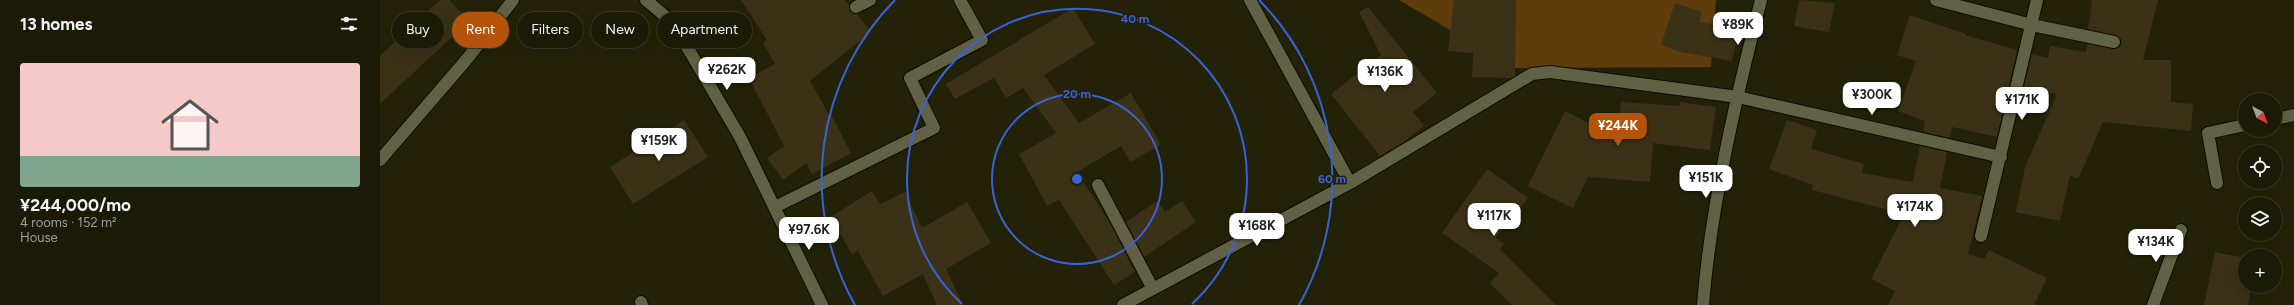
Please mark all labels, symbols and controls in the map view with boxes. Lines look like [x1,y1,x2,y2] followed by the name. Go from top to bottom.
[392,12,444,48] chip: Buy
[452,12,509,48] chip: Rent
[517,12,583,48] chip: Filters
[591,12,649,48] chip: New
[657,12,752,48] chip: Apartment
[1121,12,1149,26] text: 40 m
[1714,12,1762,46] pin: ¥89K
[338,13,360,35] icon: filters
[20,14,92,34] text: 13 homes
[1722,17,1754,32] text: ¥89K
[699,57,755,91] pin: ¥262K
[1357,59,1413,93] pin: ¥136K
[707,62,747,77] text: ¥262K
[1367,64,1403,79] text: ¥136K
[1844,82,1900,116] pin: ¥300K
[1063,87,1091,101] text: 20 m
[1852,87,1892,102] text: ¥300K
[1994,87,2050,121] pin: ¥171K
[154,89,226,161] icon: home
[2005,92,2039,107] text: ¥171K
[2238,93,2282,137] north arrow
[2238,93,2282,293] map controls
[1590,113,1646,147] pin: ¥244K
[1598,118,1638,133] text: ¥244K
[631,128,687,162] pin: ¥159K
[641,133,678,148] text: ¥159K
[2238,145,2282,189] button: locate
[1678,165,1734,199] pin: ¥151K
[1689,170,1723,185] text: ¥151K
[1070,172,1084,186] centre of rings
[1318,172,1346,186] text: 60 m
[1887,194,1943,228] pin: ¥174K
[20,195,131,215] text: ¥244,000/mo
[2238,197,2282,241] button: layers
[1896,199,1934,214] text: ¥174K
[1466,203,1522,237] pin: ¥117K
[1477,208,1511,223] text: ¥117K
[1229,213,1285,247] pin: ¥168K
[20,215,117,230] text: 4 rooms · 152 m²
[776,217,842,251] pin: ¥97.6K
[1238,218,1276,233] text: ¥168K
[788,222,830,237] text: ¥97.6K
[2128,229,2184,263] pin: ¥134K
[20,230,58,245] text: House
[2137,234,2175,249] text: ¥134K
[2238,249,2282,293] button: +

